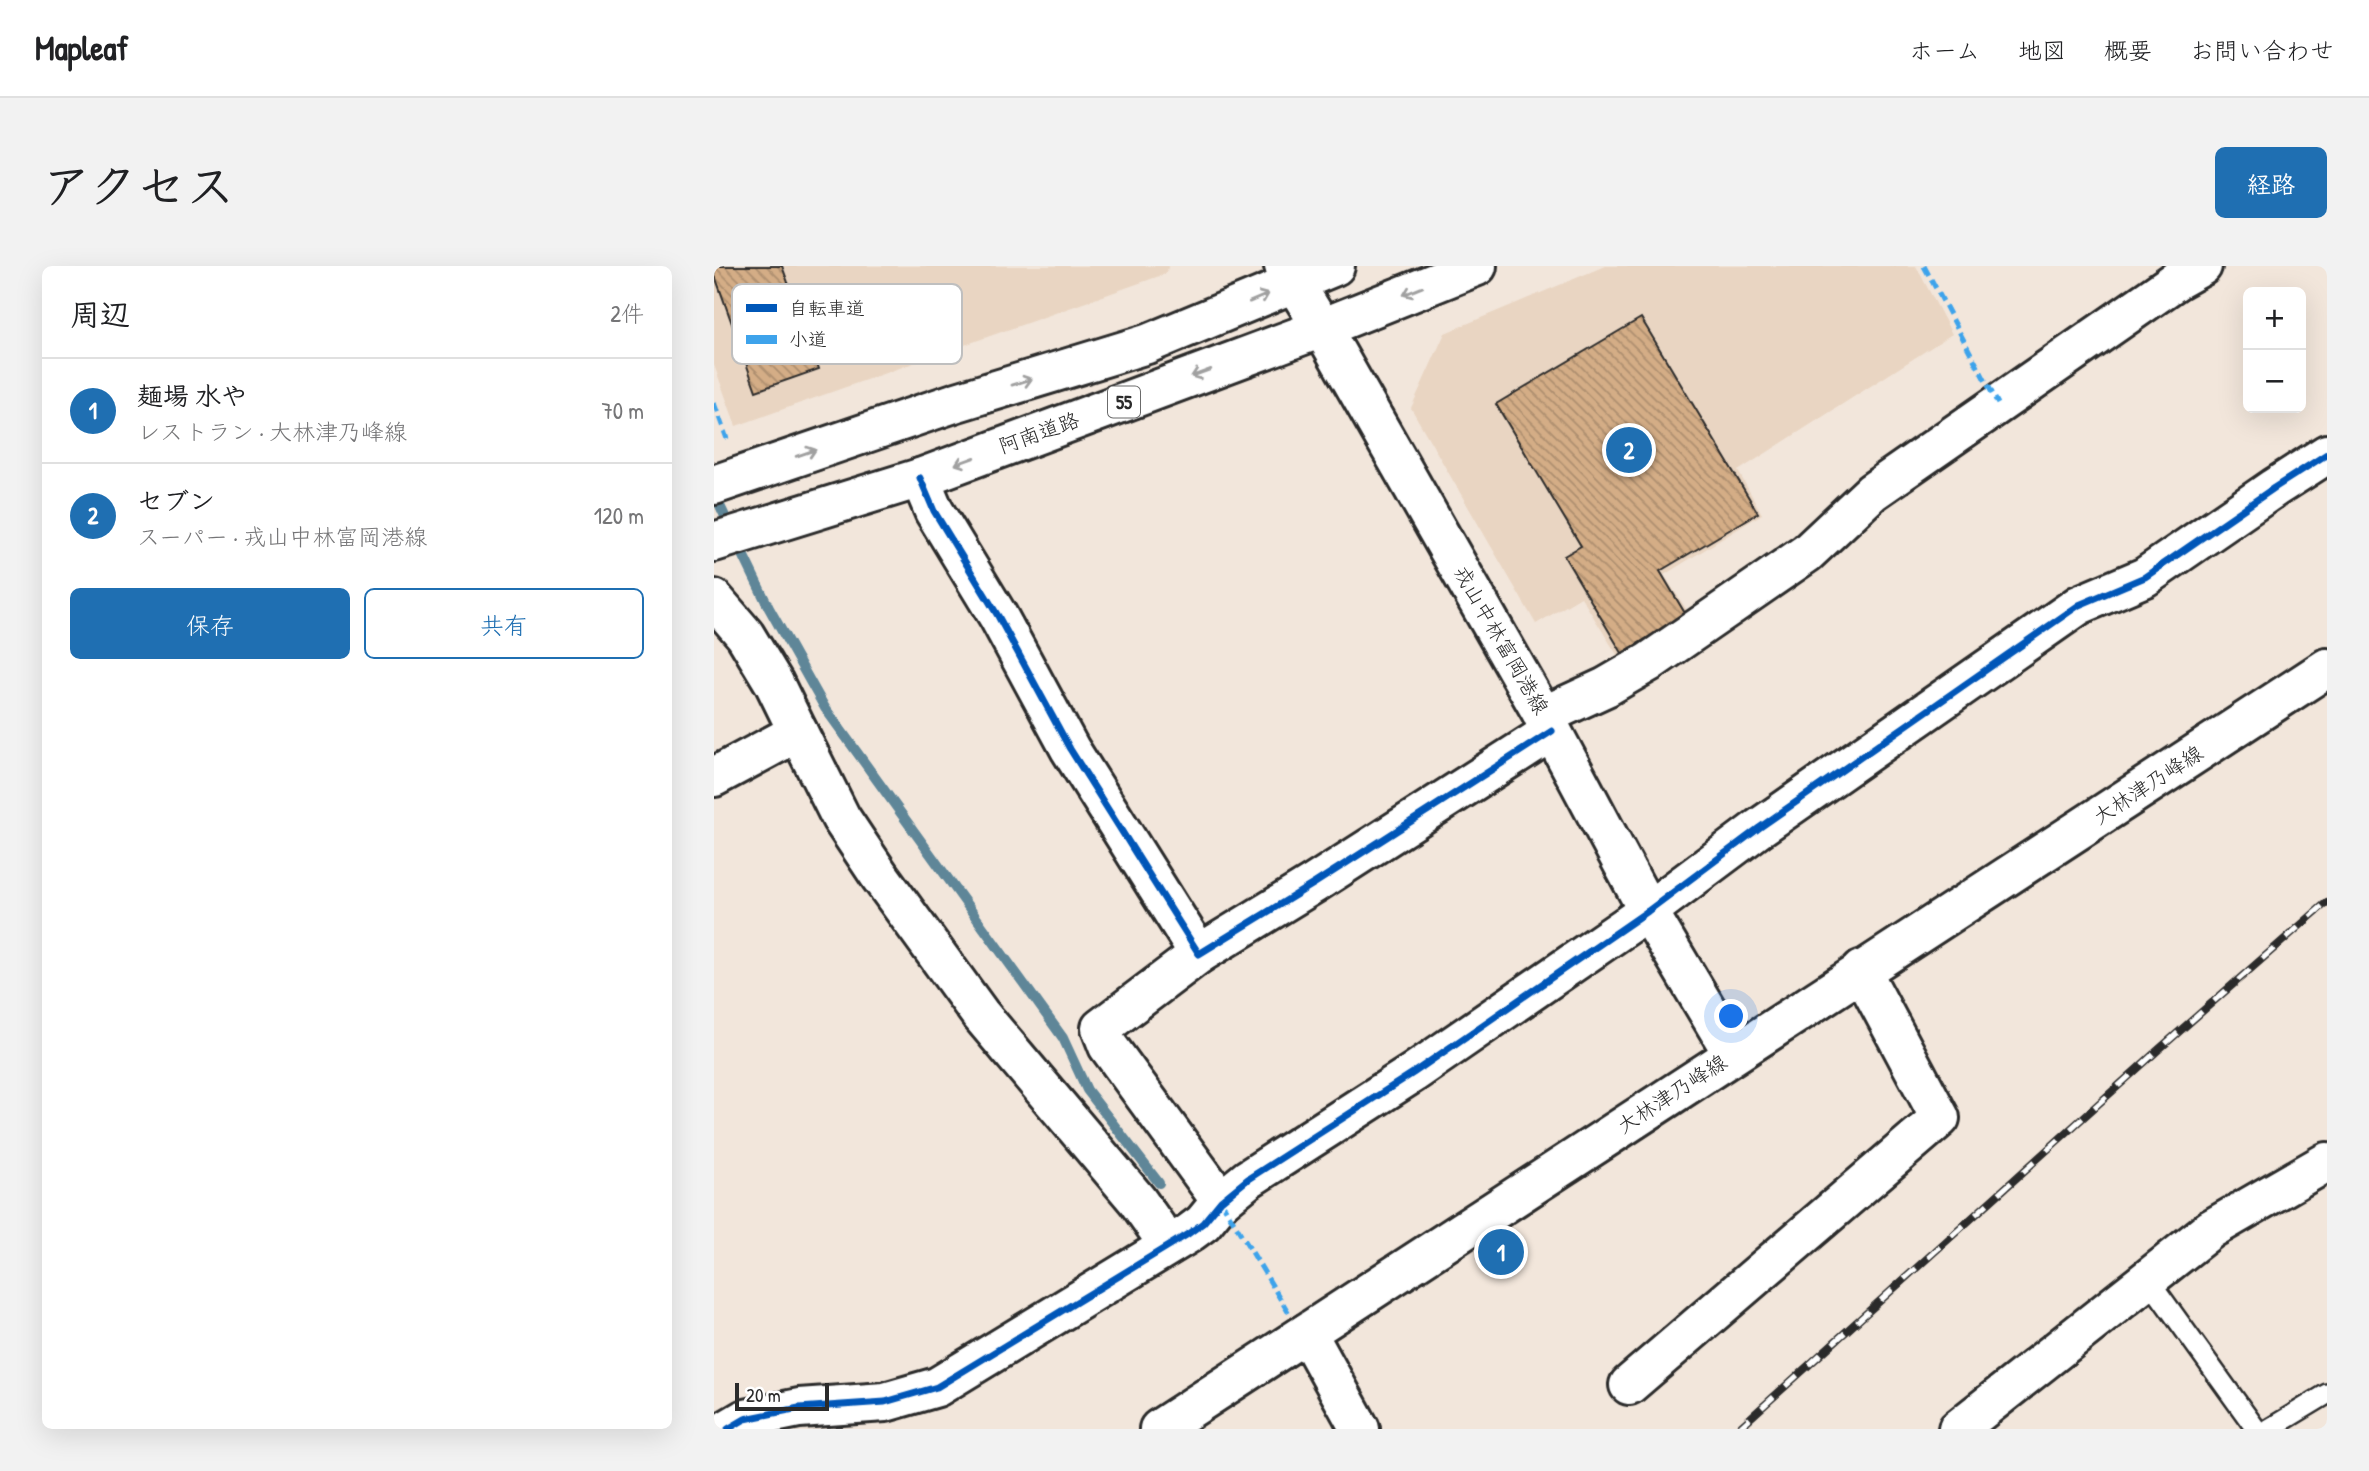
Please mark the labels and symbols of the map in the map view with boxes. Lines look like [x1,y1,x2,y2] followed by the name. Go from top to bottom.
[732,284,962,364] legend
[1403,286,1425,299] one-way arrow
[1248,290,1269,303] one-way arrow
[789,295,865,321] text: 自転車道
[789,326,827,352] text: 小道
[1190,368,1212,380] one-way arrow
[1011,375,1033,388] one-way arrow
[1108,386,1140,418] road number: 55
[994,405,1083,461] street label: 阿南道路
[1606,424,1652,476] pin: 2
[794,446,816,458] one-way arrow
[954,456,976,468] one-way arrow
[1447,560,1556,720] street label: 戎山中林富岡港線
[2087,738,2208,831] street label: 大林津乃峰線
[1714,999,1748,1033] your location
[1611,1047,1732,1140] street label: 大林津乃峰線
[1478,1226,1524,1278] pin: 1
[735,1380,830,1412] scale bar

